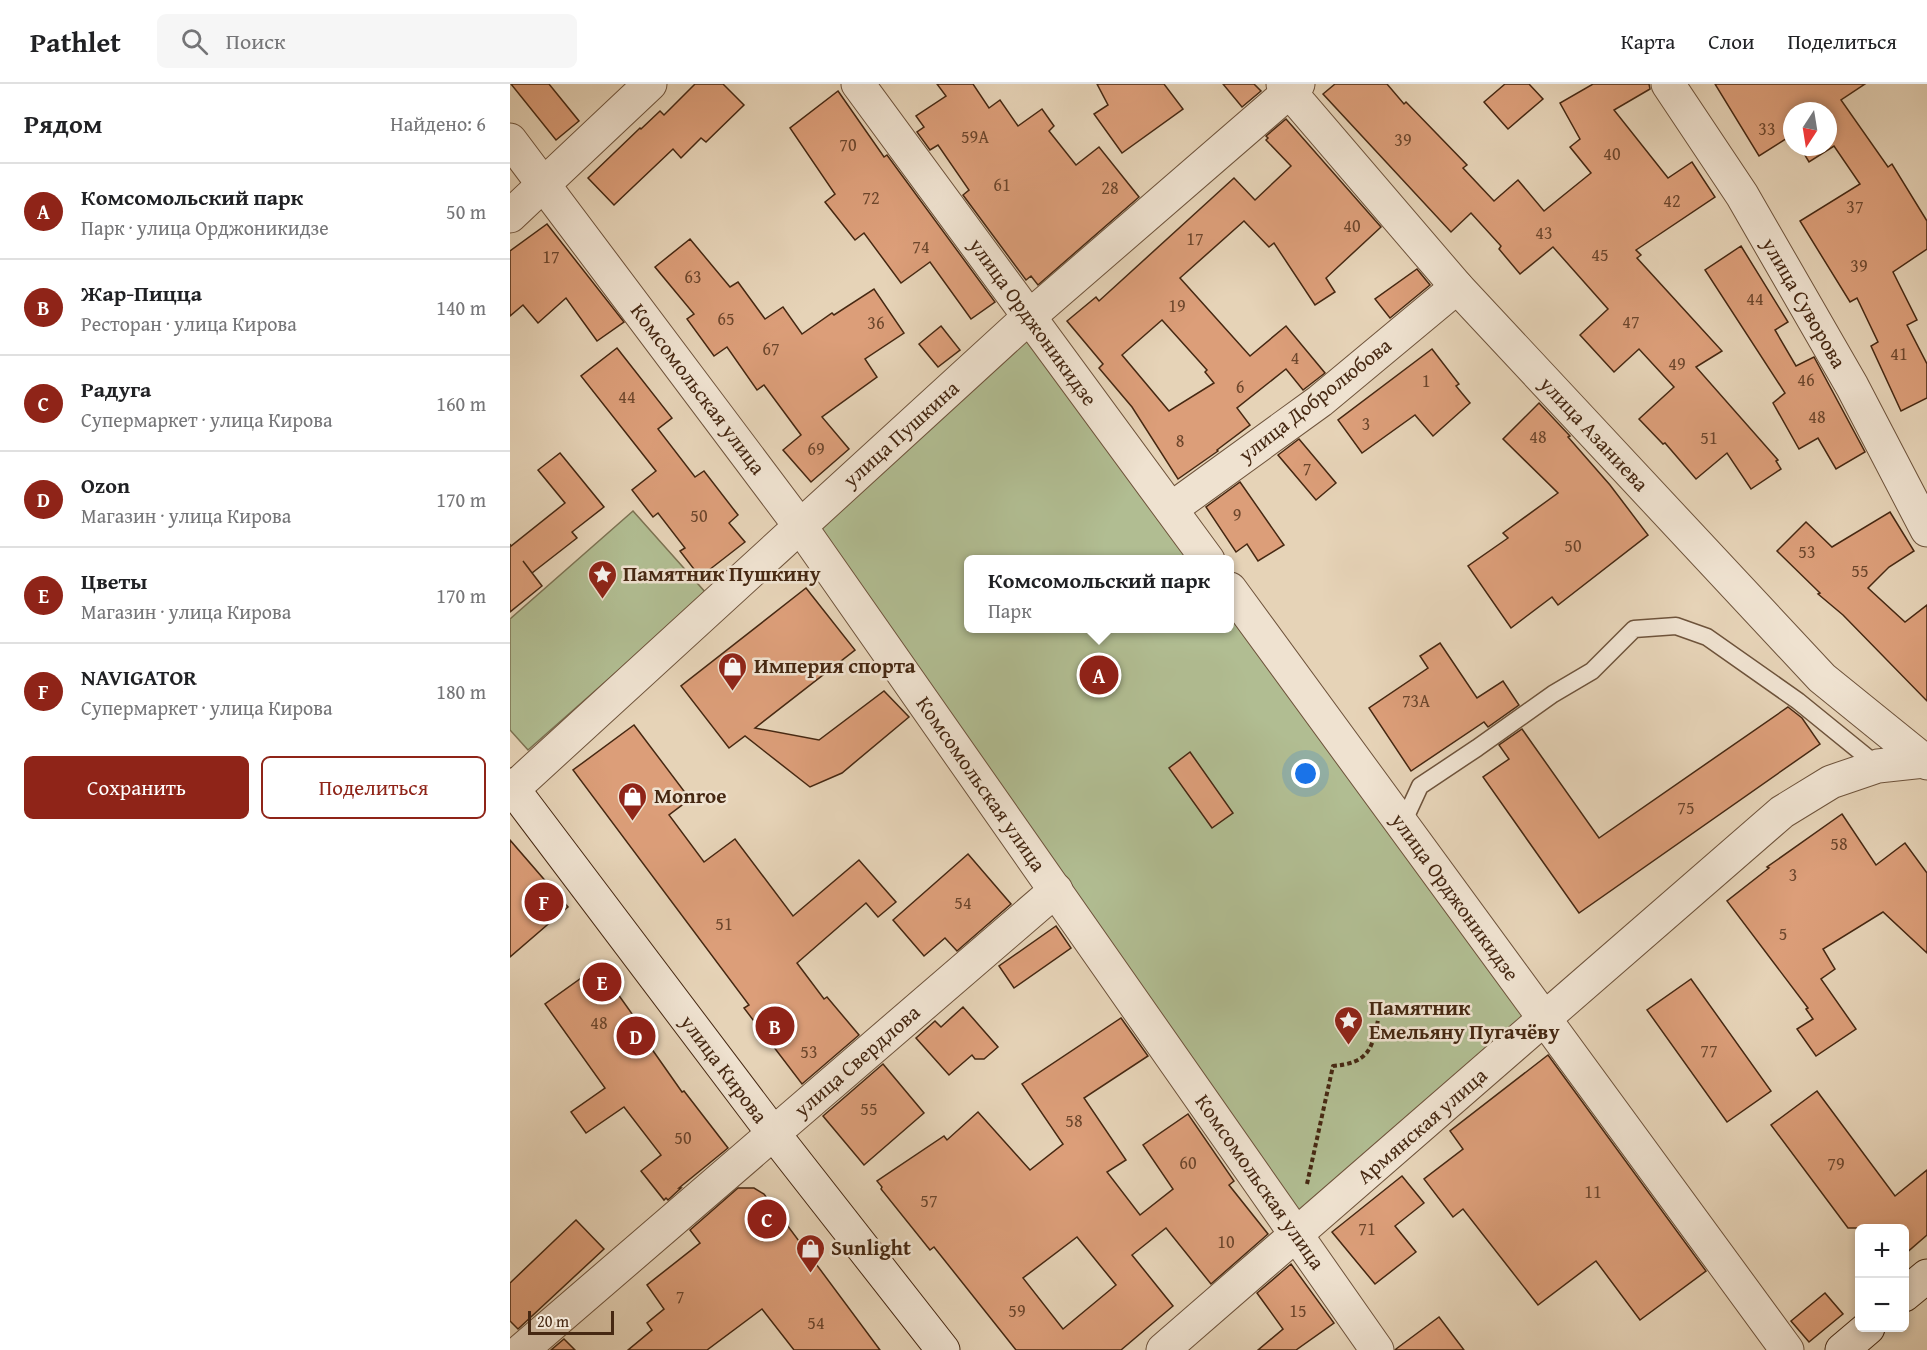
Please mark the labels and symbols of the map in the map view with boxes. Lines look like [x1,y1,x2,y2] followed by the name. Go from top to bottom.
[1783,102,1837,156] north arrow
[1758,115,1776,142] house number: 33
[961,123,989,150] house number: 59А
[1394,126,1412,153] house number: 39
[839,131,857,158] house number: 70
[1603,140,1621,167] house number: 40
[993,171,1011,198] house number: 61
[1101,174,1119,201] house number: 28
[862,184,880,211] house number: 72
[1663,187,1681,214] house number: 42
[1846,193,1864,220] house number: 37
[1343,212,1361,239] house number: 40
[1535,219,1553,246] house number: 43
[1186,225,1204,252] house number: 17
[961,230,1105,412] street label: улица Орджоникидзе
[1754,231,1855,374] street label: улица Суворова
[912,233,930,260] house number: 74
[1591,241,1609,268] house number: 45
[542,243,560,270] house number: 17
[1850,252,1868,279] house number: 39
[684,263,702,290] house number: 63
[1746,285,1764,312] house number: 44
[1168,292,1186,319] house number: 19
[623,296,773,481] street label: Комсомольская улица
[717,305,735,332] house number: 65
[1622,308,1640,335] house number: 47
[867,309,885,336] house number: 36
[1231,330,1398,470] street label: улица Добролюбова
[762,335,780,362] house number: 67
[1890,340,1908,367] house number: 41
[1291,344,1299,371] house number: 4
[1668,350,1686,377] house number: 49
[1797,366,1815,393] house number: 46
[1422,367,1430,394] house number: 1
[1532,368,1656,498] street label: улица Азаниева
[835,373,966,495] street label: улица Пушкина
[1236,373,1244,400] house number: 6
[618,383,636,410] house number: 44
[1808,403,1826,430] house number: 48
[1362,410,1370,437] house number: 3
[1529,423,1547,450] house number: 48
[1700,424,1718,451] house number: 51
[1176,427,1184,454] house number: 8
[807,435,825,462] house number: 69
[1303,455,1311,482] house number: 7
[1233,501,1241,528] house number: 9
[690,502,708,529] house number: 50
[1564,532,1582,559] house number: 50
[1798,538,1816,565] house number: 53
[1851,557,1869,584] house number: 55
[586,558,618,600] place icon: Памятник Пушкину
[623,558,820,589] place label: Памятник Пушкину
[717,650,749,692] shop icon: Империя спорта
[754,650,916,681] place label: Империя спорта
[1080,652,1118,698] pin: A
[1402,687,1430,714] house number: 73А
[909,690,1054,878] street label: Комсомольская улица
[1291,759,1320,788] your location
[617,780,649,822] shop icon: Monroe
[654,780,726,811] place label: Monroe
[1677,794,1695,821] house number: 75
[1383,805,1527,987] street label: улица Орджоникидзе
[1830,830,1848,857] house number: 58
[1789,861,1797,888] house number: 3
[525,880,564,924] pin: F
[954,889,972,916] house number: 54
[715,910,733,937] house number: 51
[1779,920,1787,947] house number: 5
[582,960,622,1004] pin: E
[1369,992,1559,1047] place label: Памятник Емельяну Пугачёву
[786,997,926,1125] street label: улица Свердлова
[756,1004,794,1048] pin: B
[1332,1004,1364,1046] place icon: Памятник Емельяну Пугачёву
[673,1007,776,1130] street label: улица Кирова
[590,1009,608,1036] house number: 48
[616,1014,656,1058] pin: D
[1700,1037,1718,1064] house number: 77
[800,1038,818,1065] house number: 53
[1350,1060,1494,1191] street label: Армянская улица
[1188,1088,1333,1276] street label: Комсомольская улица
[860,1095,878,1122] house number: 55
[1065,1107,1083,1134] house number: 58
[674,1124,692,1151] house number: 50
[1179,1149,1197,1176] house number: 60
[1827,1150,1845,1177] house number: 79
[1584,1178,1602,1205] house number: 11
[920,1187,938,1214] house number: 57
[748,1196,786,1242] pin: C
[1358,1215,1376,1242] house number: 71
[1217,1228,1235,1255] house number: 10
[794,1232,826,1274] shop icon: Sunlight
[831,1232,911,1263] place label: Sunlight
[676,1283,684,1310] house number: 7
[1008,1297,1026,1324] house number: 59
[1289,1297,1307,1324] house number: 15
[528,1308,614,1336] scale bar
[807,1309,825,1336] house number: 54

